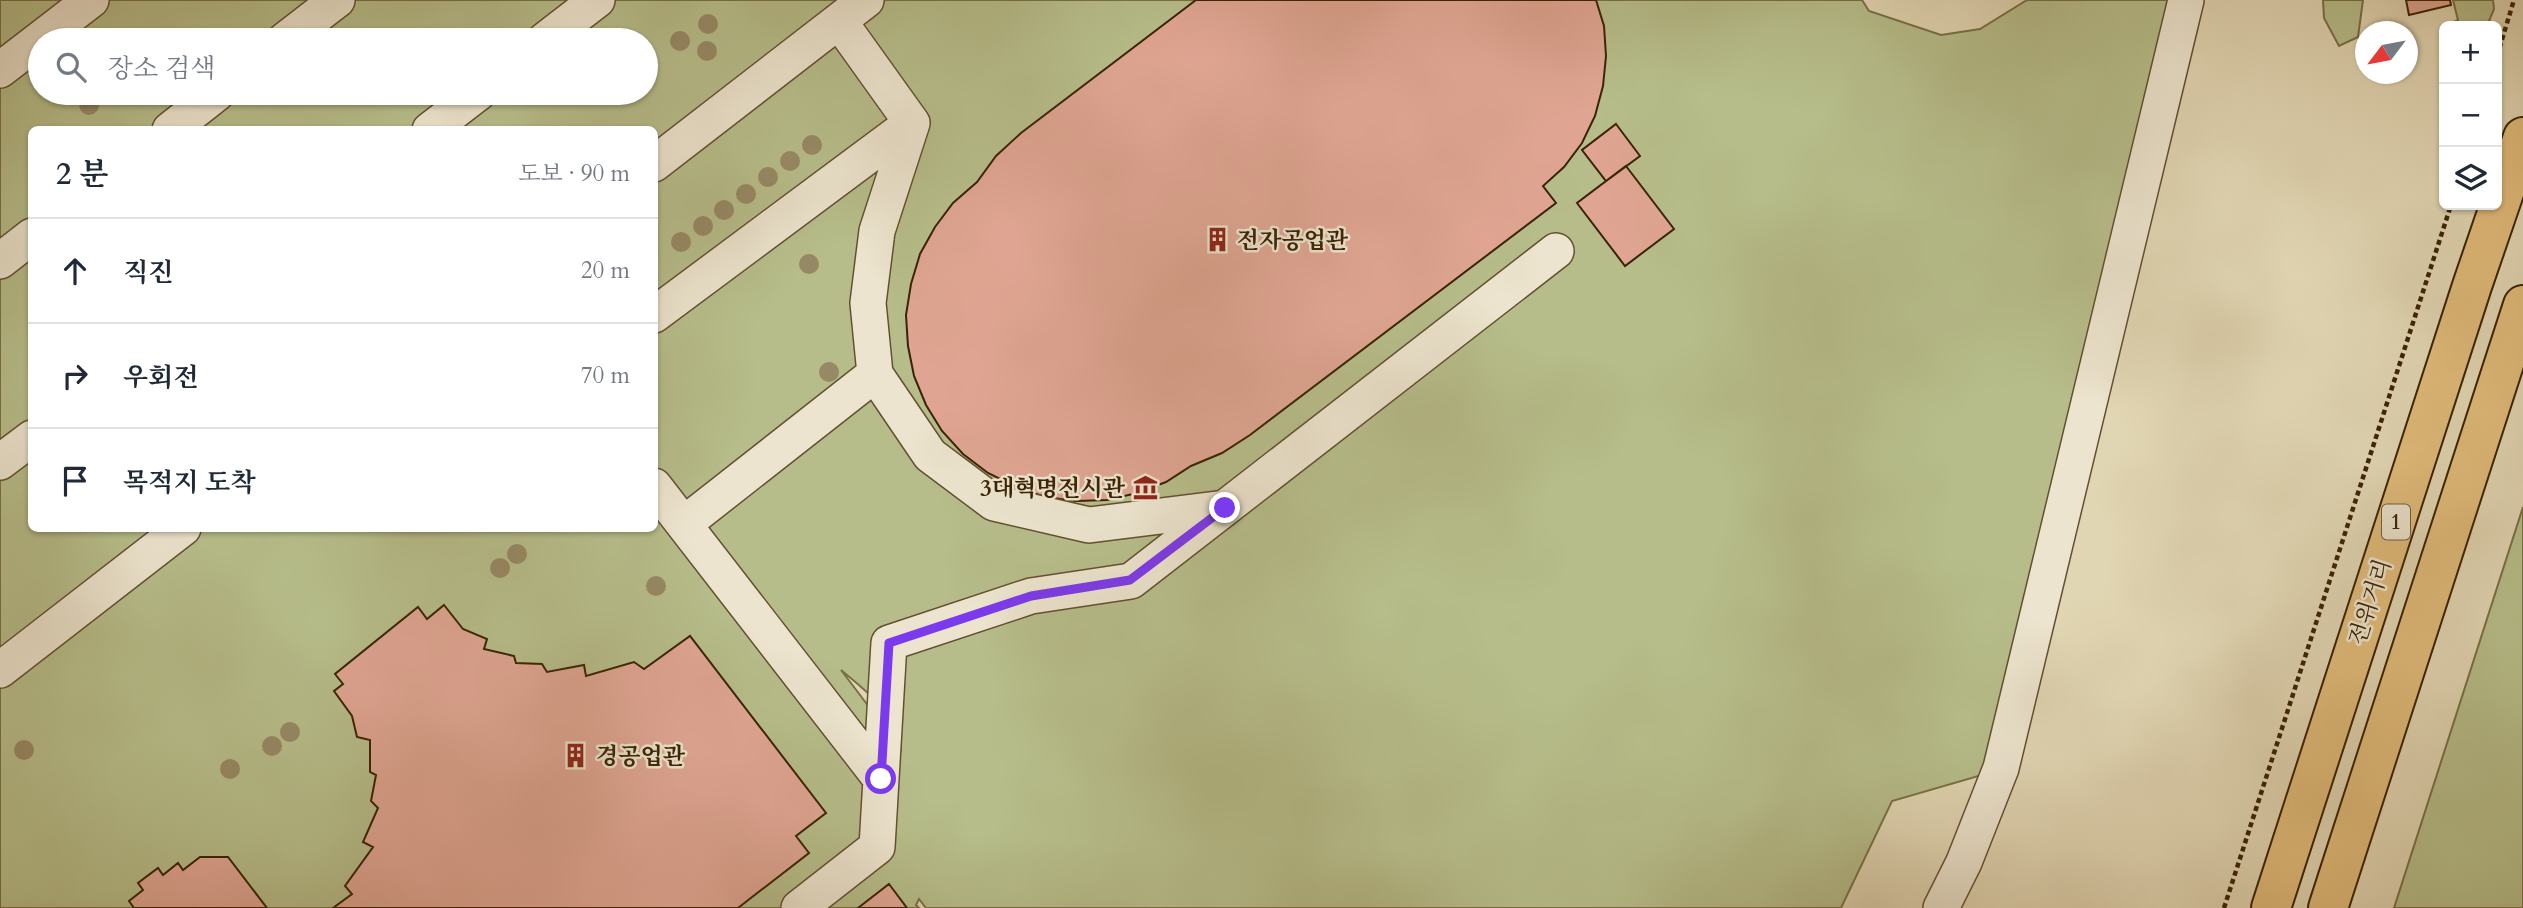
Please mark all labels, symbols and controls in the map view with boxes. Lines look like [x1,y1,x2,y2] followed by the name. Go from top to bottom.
[2355,21,2418,84] north arrow
[2439,21,2502,210] map controls
[2439,21,2502,84] button: +
[28,28,658,105] search box
[52,48,90,86] icon: search
[108,51,215,86] text: 장소 검색
[2439,84,2502,147] button: −
[2439,147,2502,210] button: layers
[56,154,108,195] text: 2 분
[518,158,630,189] text: 도보 · 90 m
[1237,225,1349,256] place label: 전자공업관
[1203,226,1231,254] building icon: 전자공업관
[56,252,94,290] icon: ahead
[123,255,173,290] text: 직진
[581,255,630,286] text: 20 m
[56,357,94,395] icon: right
[123,360,198,395] text: 우회전
[581,360,630,391] text: 70 m
[56,462,94,500] icon: arrive
[123,465,256,500] text: 목적지 도착
[980,473,1126,504] place label: 3대혁명전시관
[1131,474,1159,502] museum icon: 3대혁명전시관
[1209,492,1240,523] route end
[2382,504,2410,540] road number: 1
[2342,555,2398,649] street label: 전위거리
[596,741,686,772] place label: 경공업관
[562,742,590,770] building icon: 경공업관
[865,763,896,794] route start

